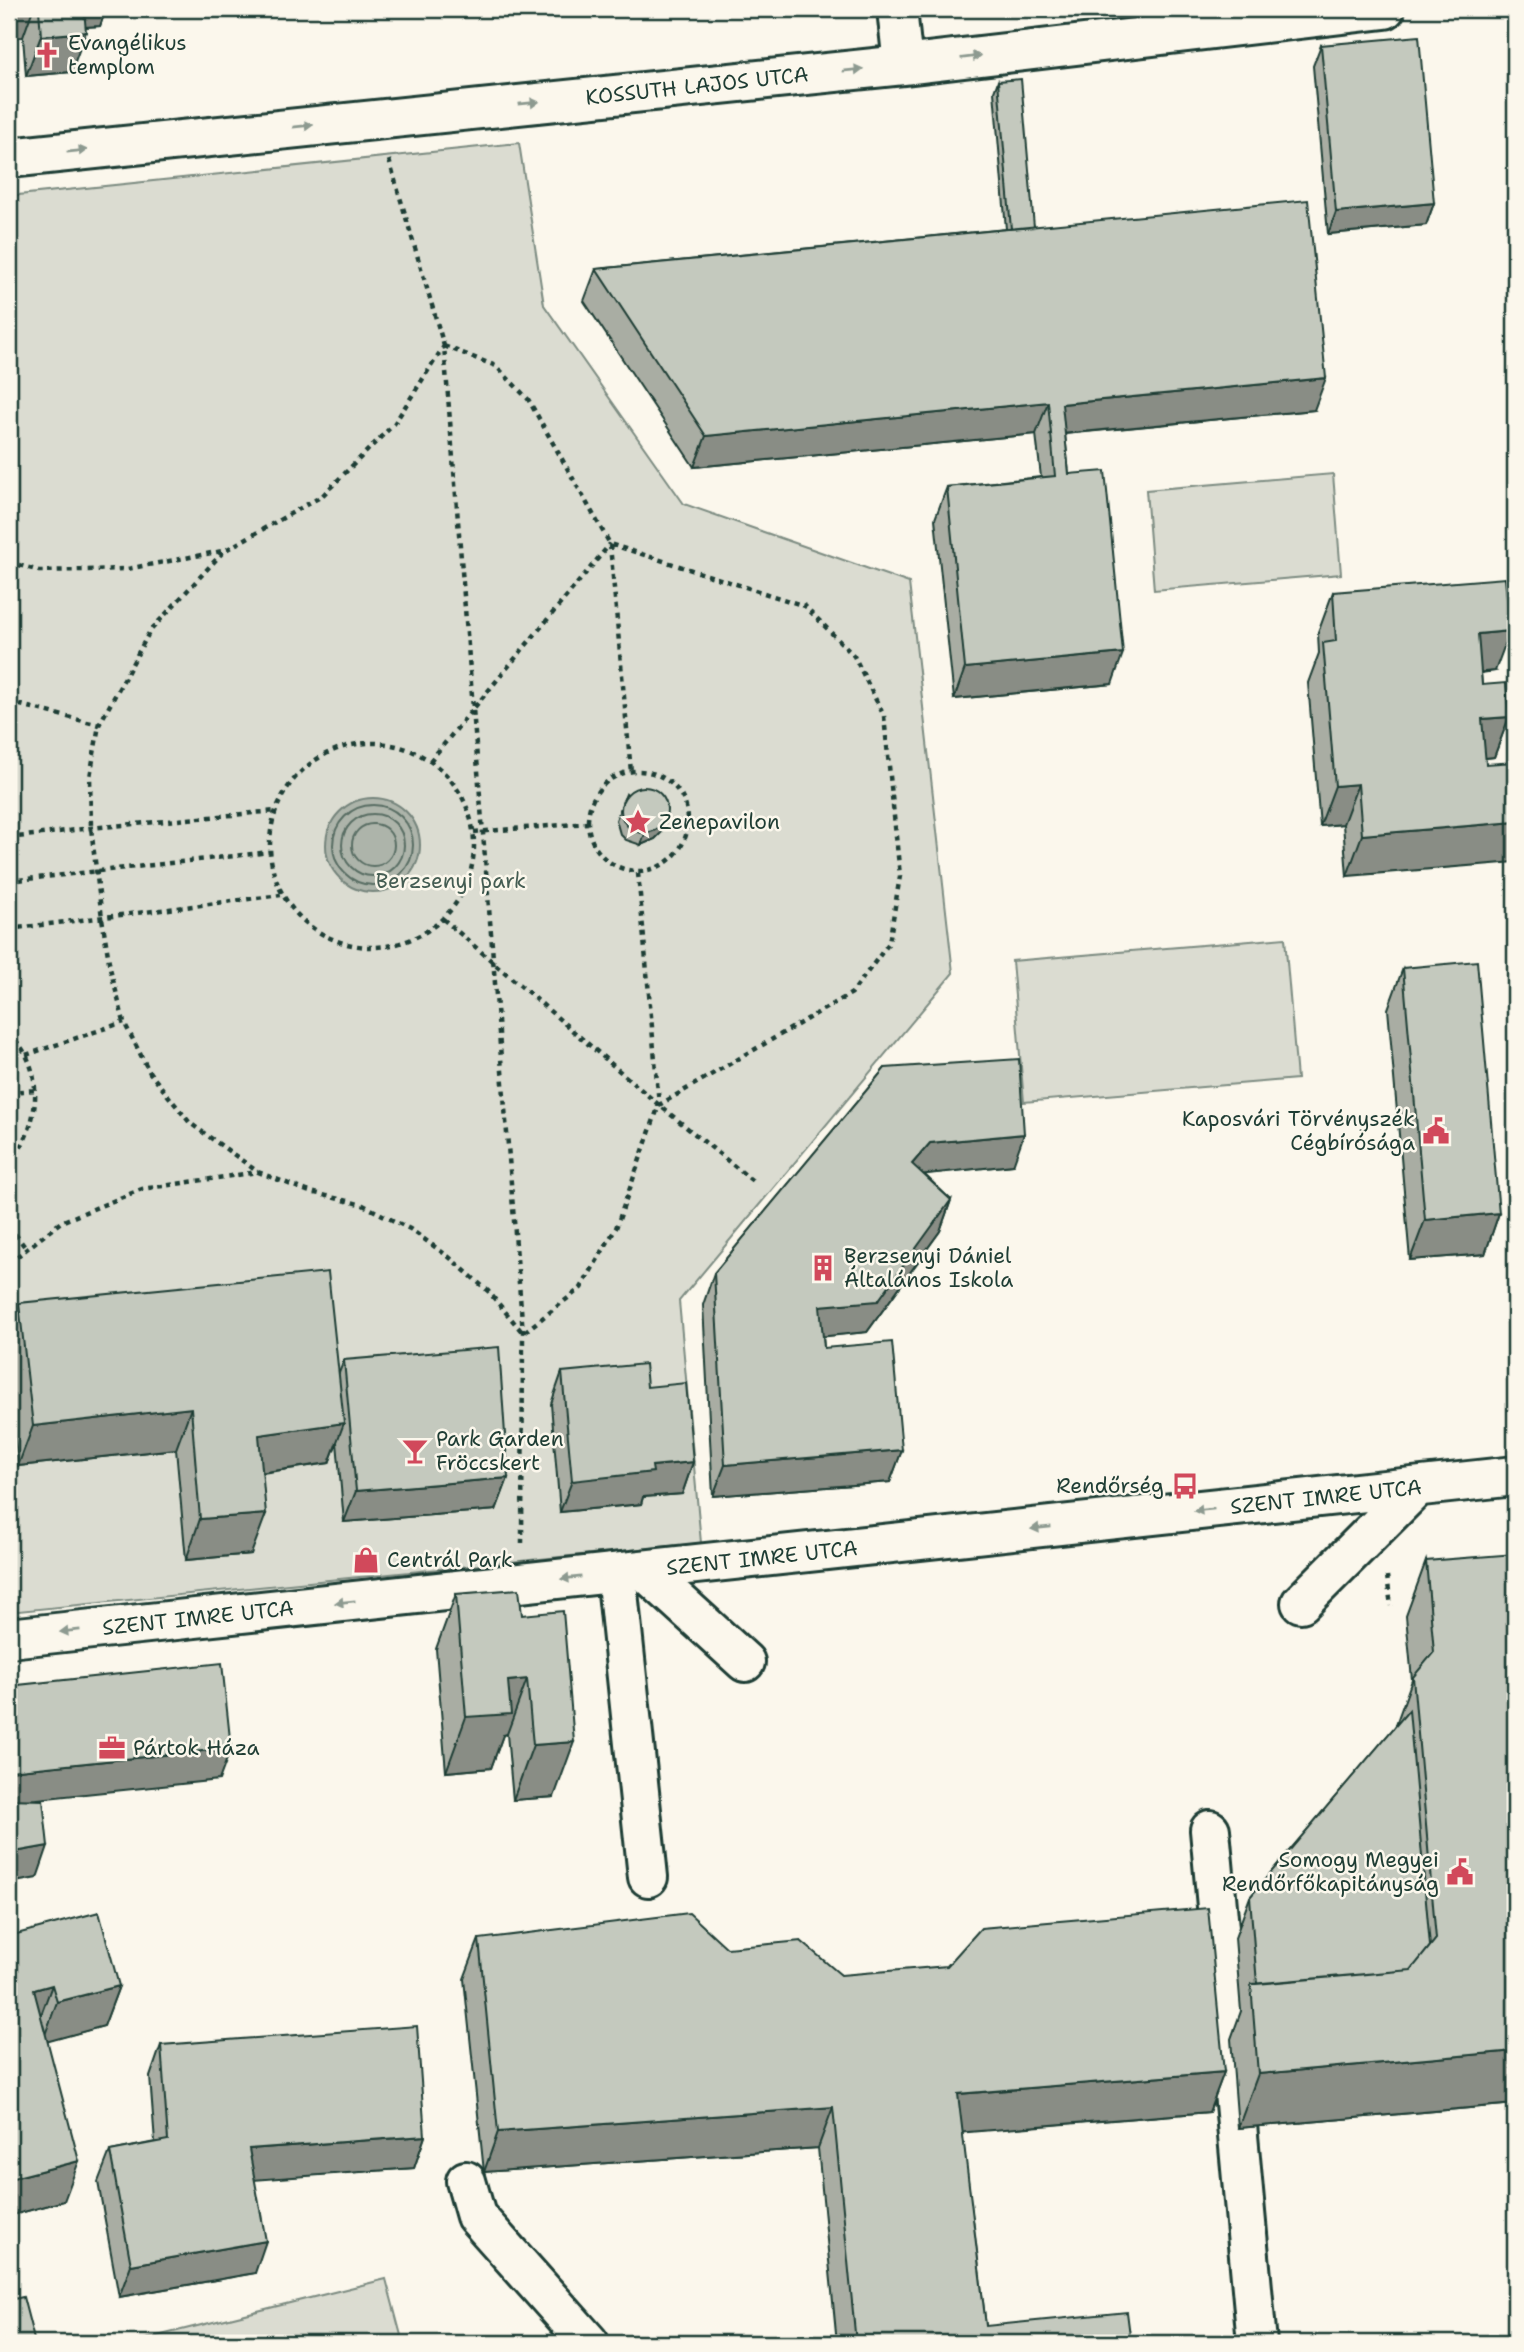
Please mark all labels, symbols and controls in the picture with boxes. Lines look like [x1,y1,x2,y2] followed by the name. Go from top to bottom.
[68,29,187,81] place label: Evangélikus templom
[32,40,62,70] church icon: Evangélikus templom
[960,52,982,63] one-way arrow
[584,60,810,112] street label: KOSSUTH LAJOS UTCA
[842,65,864,76] one-way arrow
[518,97,540,108] one-way arrow
[292,121,314,132] one-way arrow
[66,145,88,156] one-way arrow
[623,807,653,837] place icon: Zenepavilon
[659,808,780,836] place label: Zenepavilon
[376,867,526,895] park label: Berzsenyi park
[1182,1105,1415,1157] place label: Kaposvári Törvényszék Cégbírósága
[1421,1116,1451,1146] public building icon: Kaposvári Törvényszék Cégbírósága
[844,1242,1013,1294] place label: Berzsenyi Dániel Általános Iskola
[808,1253,838,1283] building icon: Berzsenyi Dániel Általános Iskola
[436,1425,564,1477] place label: Park Garden Fröccskert
[400,1436,430,1466] bar icon: Park Garden Fröccskert
[1170,1471,1200,1501] bus stop icon: Rendőrség
[1056,1472,1164,1500] place label: Rendőrség
[1229,1473,1423,1521] street label: SZENT IMRE UTCA
[1193,1505,1215,1516] one-way arrow
[1030,1522,1052,1533] one-way arrow
[665,1534,859,1582] street label: SZENT IMRE UTCA
[351,1545,381,1575] shop icon: Centrál Park
[387,1546,513,1574] place label: Centrál Park
[560,1573,582,1584] one-way arrow
[101,1594,295,1642] street label: SZENT IMRE UTCA
[334,1597,356,1608] one-way arrow
[59,1626,81,1637] one-way arrow
[97,1733,127,1763] office icon: Pártok Háza
[133,1734,260,1762] place label: Pártok Háza
[1222,1846,1439,1898] place label: Somogy Megyei Rendőrfőkapitányság
[1445,1857,1475,1887] public building icon: Somogy Megyei Rendőrfőkapitányság

